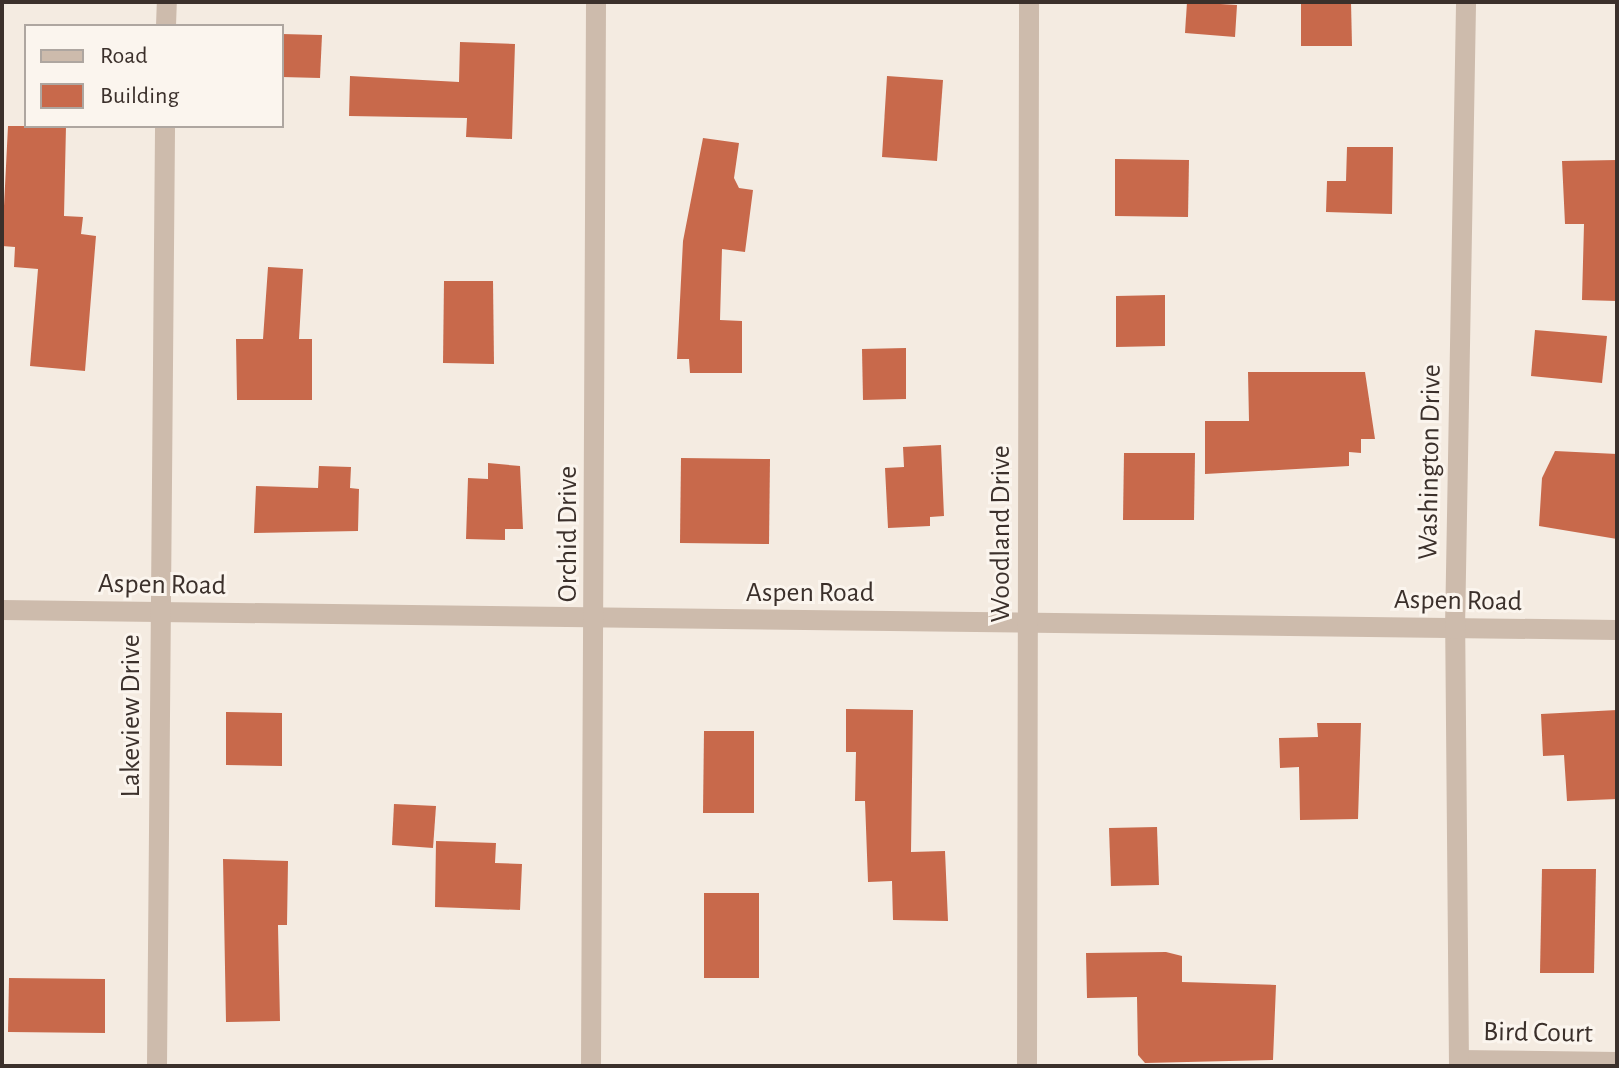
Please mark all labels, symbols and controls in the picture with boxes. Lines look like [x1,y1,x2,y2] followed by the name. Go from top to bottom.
[24,24,284,128] legend
[100,44,148,68] text: Road
[100,84,179,108] text: Building
[1411,364,1449,560] street label: Washington Drive
[984,445,1018,623] street label: Woodland Drive
[551,466,585,602] street label: Orchid Drive
[97,567,227,603] street label: Aspen Road
[746,576,874,610] street label: Aspen Road
[1393,583,1523,619] street label: Aspen Road
[114,634,148,798] street label: Lakeview Drive
[1483,1015,1593,1051] street label: Bird Court

